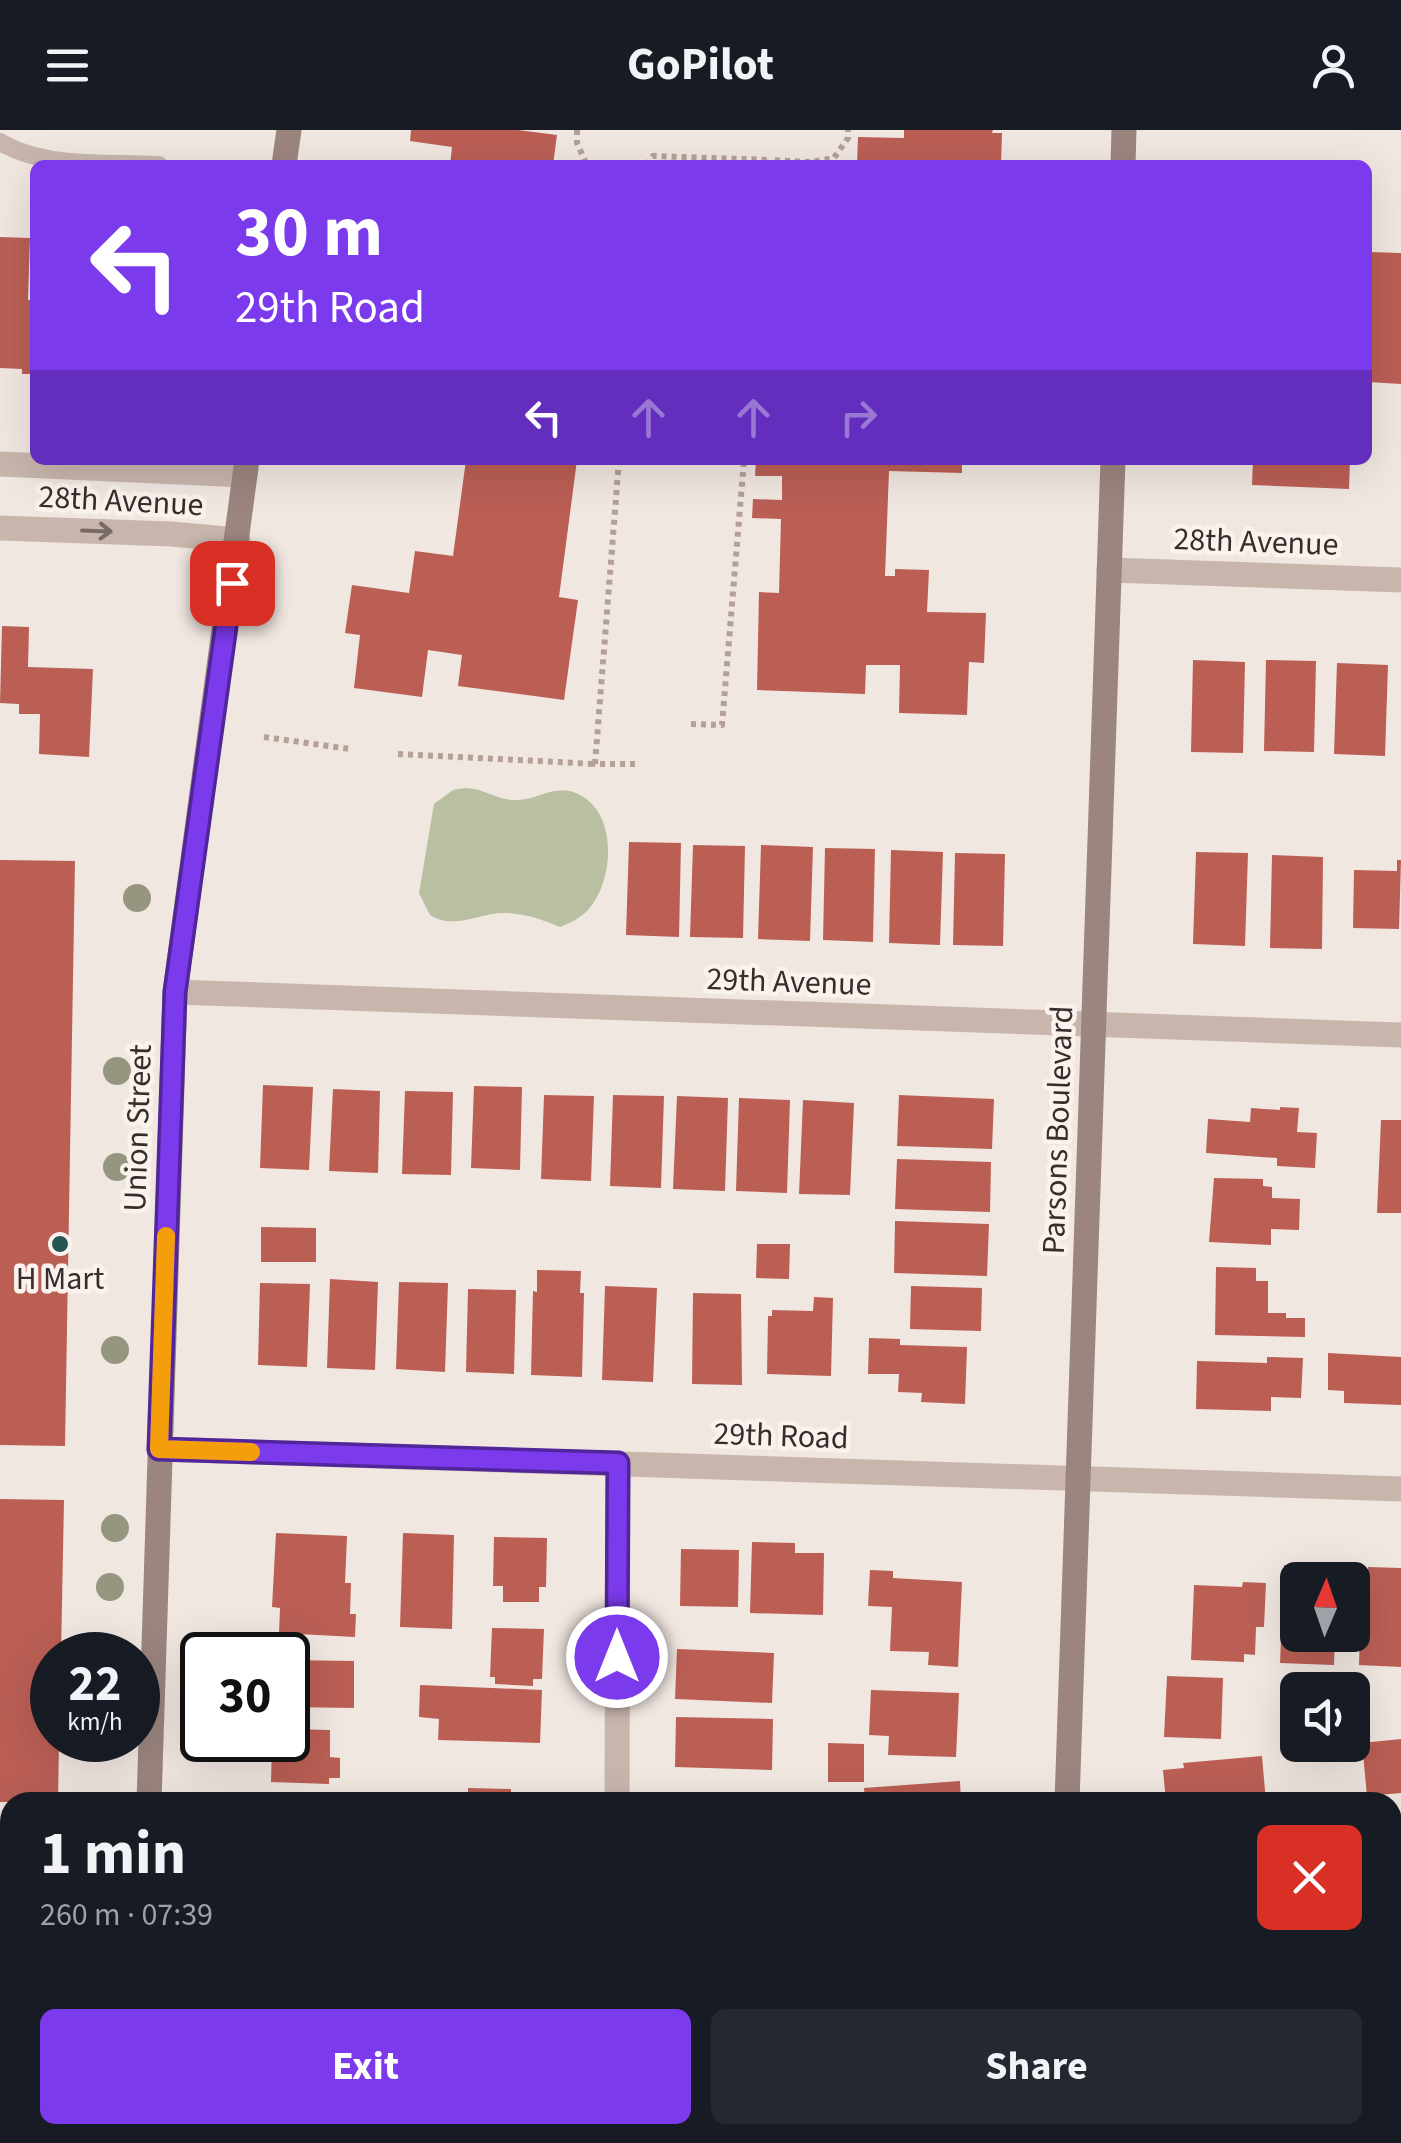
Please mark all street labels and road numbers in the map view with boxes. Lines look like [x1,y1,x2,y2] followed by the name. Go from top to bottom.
[37,474,205,528] street label: 28th Avenue
[1173,516,1339,568] street label: 28th Avenue
[706,956,872,1008] street label: 29th Avenue
[1031,1005,1085,1255] street label: Parsons Boulevard
[112,1043,164,1212] street label: Union Street
[713,1411,849,1461] street label: 29th Road

